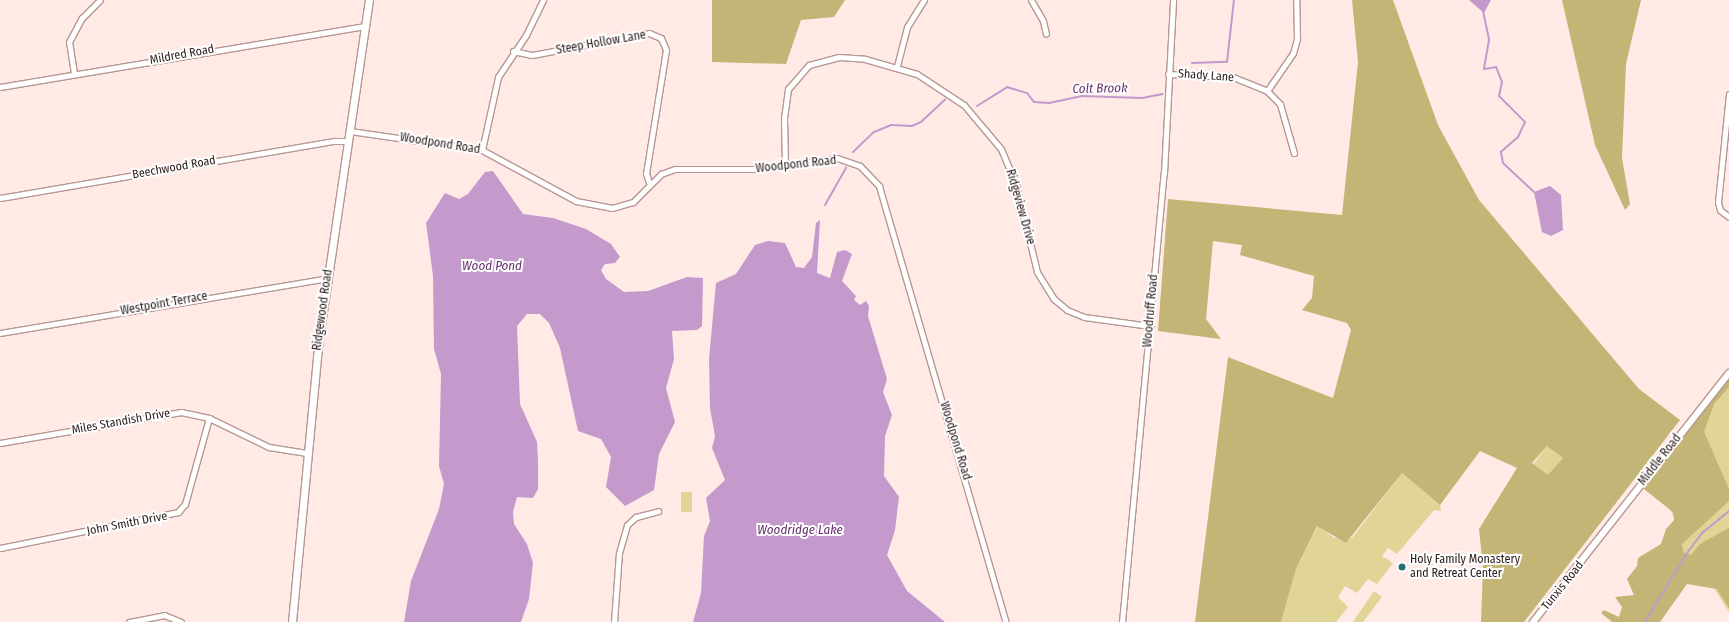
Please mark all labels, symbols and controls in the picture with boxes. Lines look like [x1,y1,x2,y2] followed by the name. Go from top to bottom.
[555,28,647,58] street label: Steep Hollow Lane
[149,42,215,68] street label: Mildred Road
[1178,67,1234,85] street label: Shady Lane
[1072,81,1128,97] water label: Colt Brook
[399,131,481,157] street label: Woodpond Road
[131,154,217,182] street label: Beechwood Road
[755,154,837,176] street label: Woodpond Road
[1002,168,1038,246] street label: Ridgeview Drive
[462,258,522,274] water label: Wood Pond
[310,268,336,352] street label: Ridgewood Road
[1141,274,1161,348] street label: Woodruff Road
[119,289,209,319] street label: Westpoint Terrace
[936,400,974,482] street label: Woodpond Road
[71,406,171,438] street label: Miles Standish Drive
[1636,431,1684,489] street label: Middle Road
[86,509,168,539] street label: John Smith Drive
[757,522,843,538] water label: Woodridge Lake
[1410,553,1520,581] place label: Holy Family Monastery and Retreat Center
[1539,559,1587,613] street label: Tunxis Road
[1397,562,1407,572] marker: Holy Family Monastery and Retreat Center

